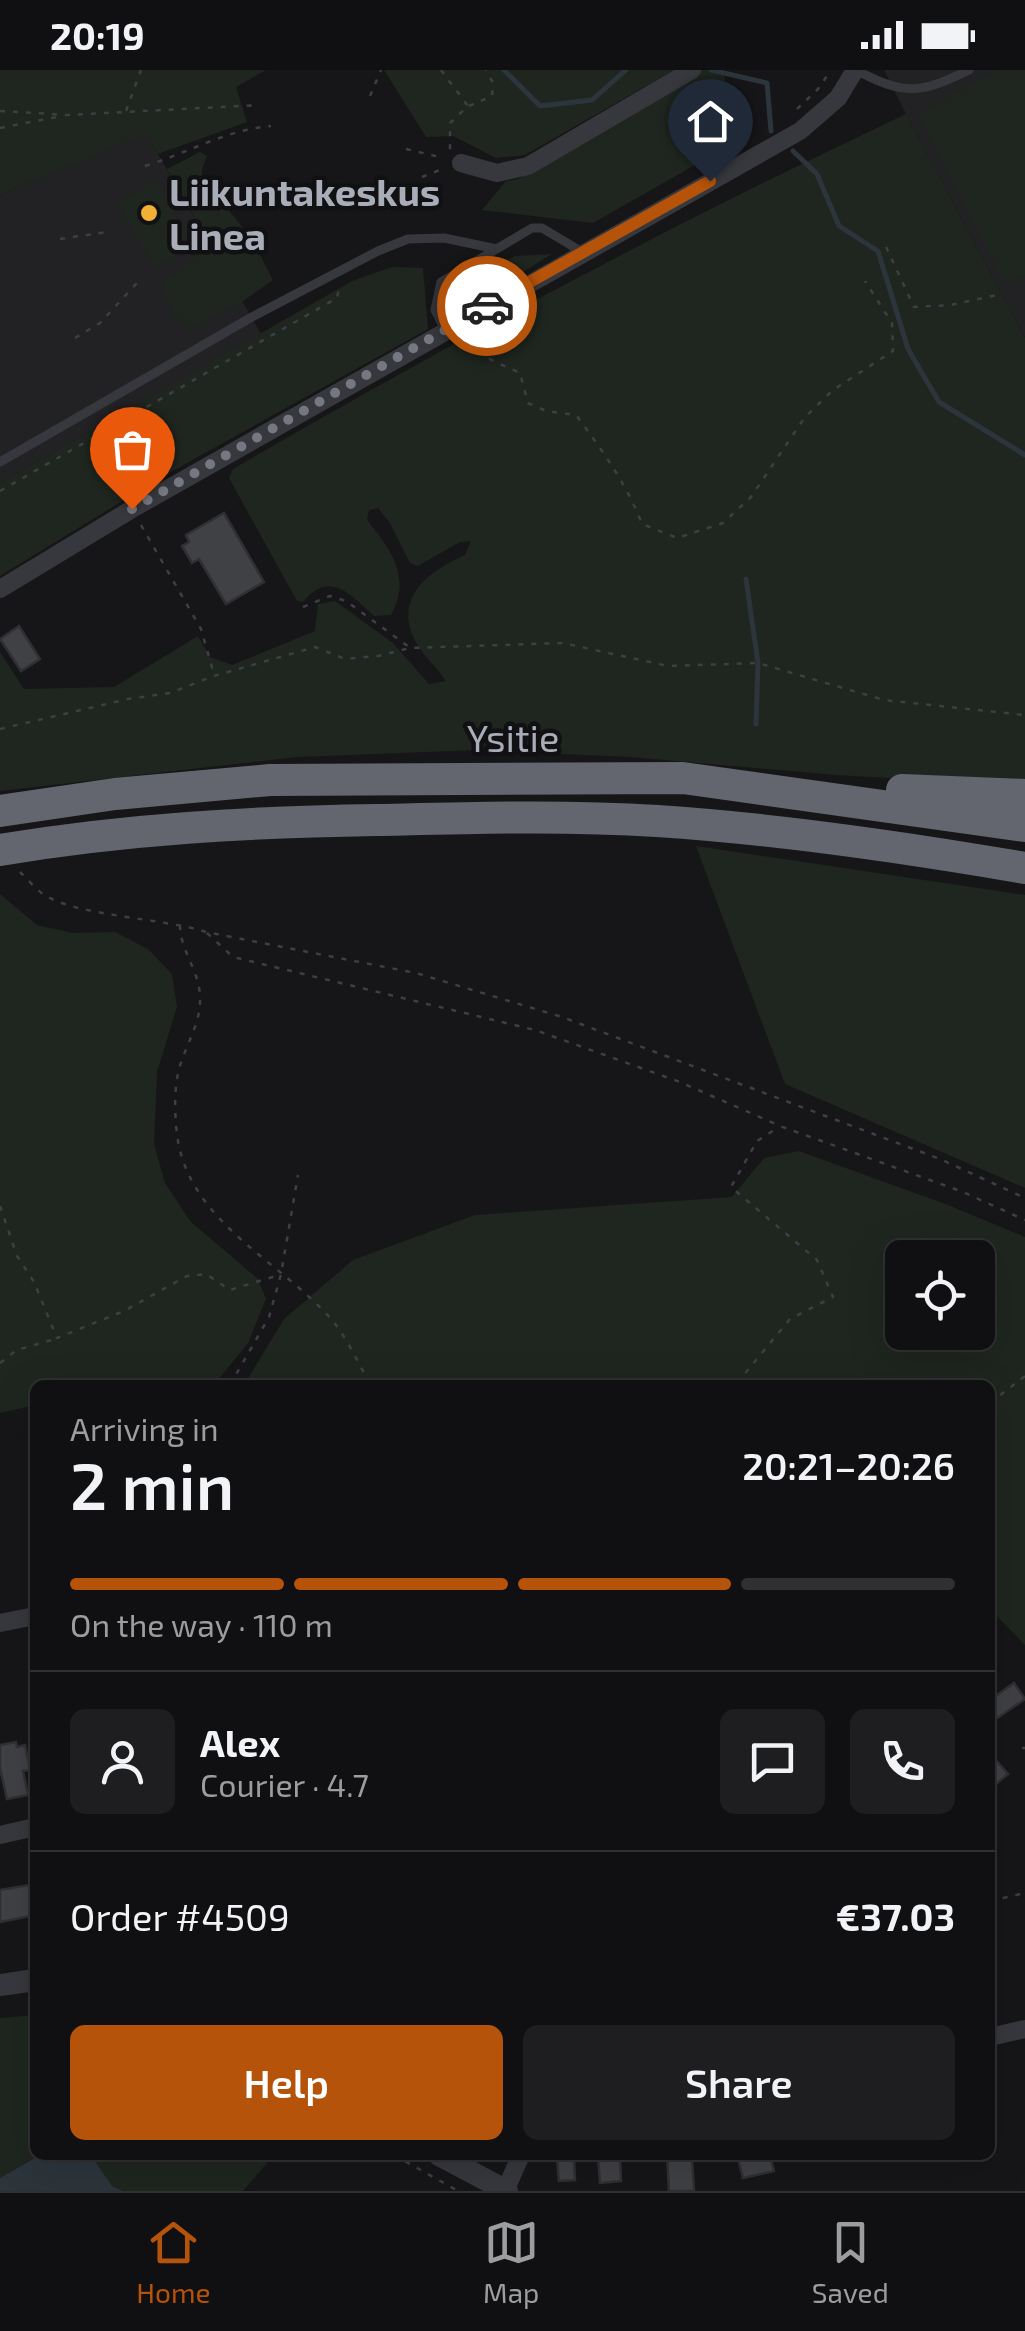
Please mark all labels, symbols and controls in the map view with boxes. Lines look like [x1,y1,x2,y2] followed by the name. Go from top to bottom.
[50,12,145,58] text: 20:19
[668,79,753,182] pin
[683,94,738,149] icon: home
[169,168,440,258] place label: Liikuntakeskus Linea
[138,202,160,224] marker: Liikuntakeskus Linea
[437,256,537,356] courier
[460,279,515,334] icon: car
[90,407,175,510] pin
[105,422,160,477] icon: bag
[467,714,559,760] street label: Ysitie
[885,1240,995,1350] map controls
[885,1240,995,1350] button: locate
[70,1409,219,1447] text: Arriving in
[742,1442,955,1488] text: 20:21–20:26
[70,1445,234,1523] text: 2 min
[70,1605,333,1643] text: On the way · 110 m
[70,1709,175,1814] button: person
[720,1709,825,1814] button: chat
[850,1709,955,1814] button: phone
[200,1719,280,1765] text: Alex
[200,1765,369,1803] text: Courier · 4.7
[70,1893,290,1939] text: Order #4509
[836,1893,955,1939] text: €37.03
[70,2025,503,2140] button: Help
[523,2025,955,2140] button: Share
[136,2215,210,2309] tab: Home
[483,2215,539,2309] tab: Map
[812,2215,889,2309] tab: Saved

